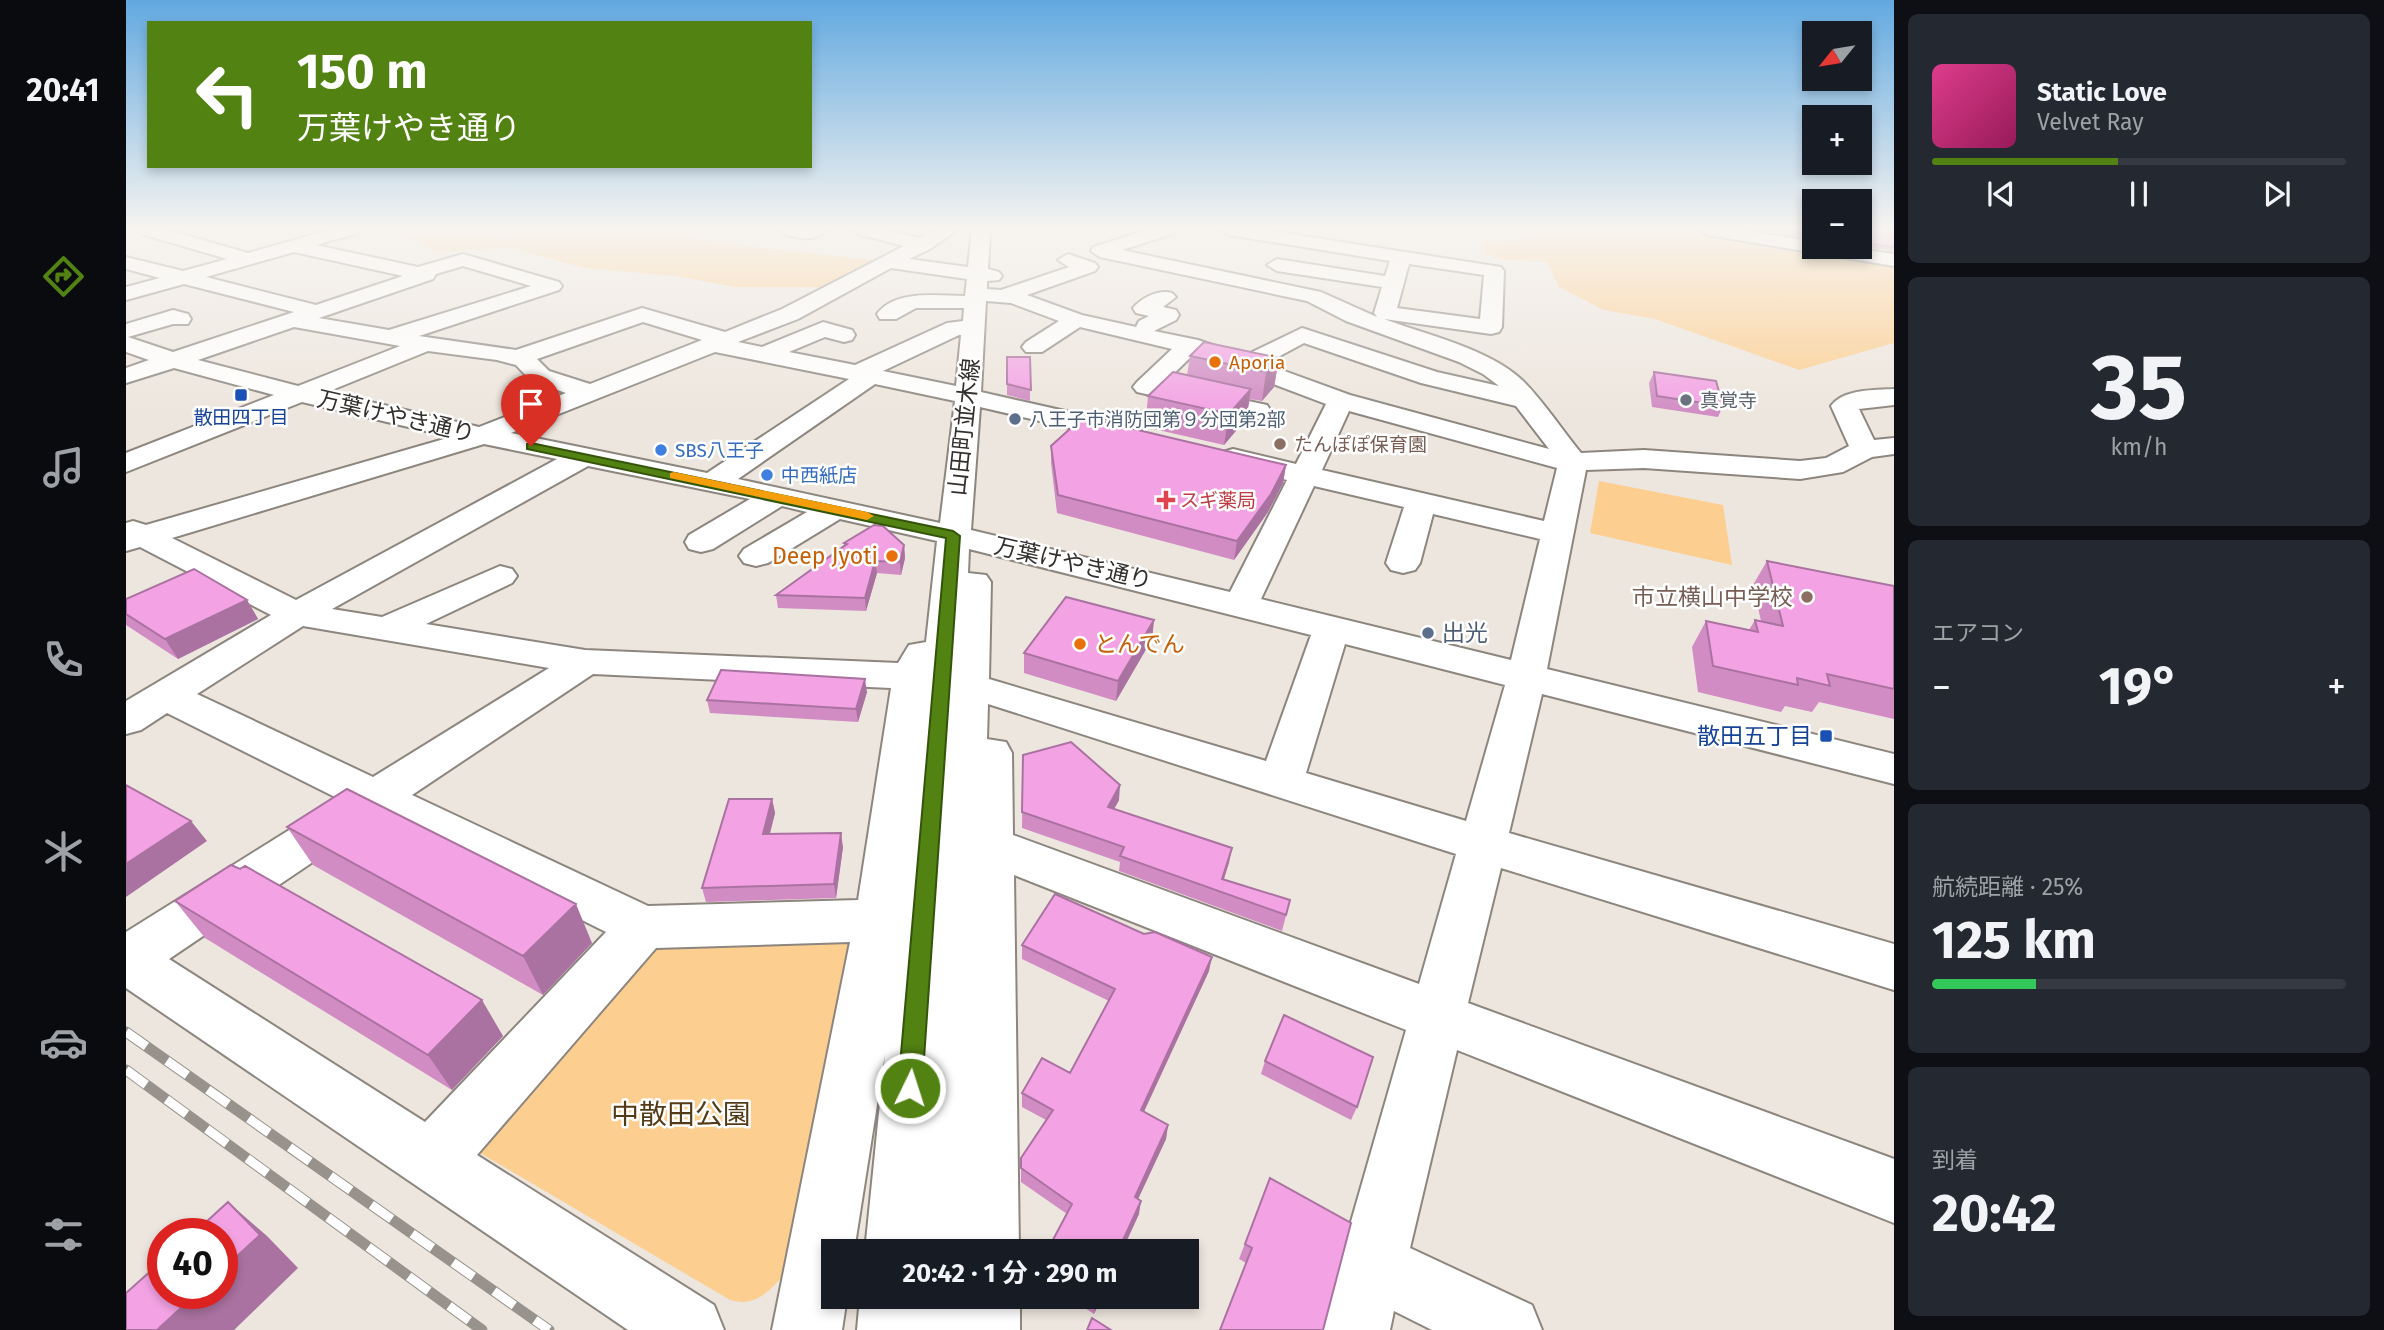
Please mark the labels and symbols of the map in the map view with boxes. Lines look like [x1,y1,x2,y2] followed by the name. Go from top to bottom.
[1802,21,1872,91] north arrow
[1229,351,1285,374] place label: Aporia
[1207,354,1223,370] marker: Aporia
[943,357,985,497] street label: 山田町並木線
[501,374,561,446] pin
[314,384,478,448] street label: 万葉けやき通り
[233,387,249,403] marker: 散田四丁目
[1700,389,1757,412] place label: 真覚寺
[1678,392,1694,408] marker: 真覚寺
[193,406,289,429] place label: 散田四丁目
[1029,408,1285,431] place label: 八王子市消防団第９分団第2部
[1007,411,1023,427] marker: 八王子市消防団第９分団第2部
[1294,433,1427,456] place label: たんぽぽ保育園
[1272,436,1288,452] marker: たんぽぽ保育園
[675,439,764,462] place label: SBS八王子
[653,442,669,458] marker: SBS八王子
[781,464,857,487] place label: 中西紙店
[759,467,775,483] marker: 中西紙店
[1180,489,1256,512] place label: スギ薬局
[1158,492,1174,508] marker: スギ薬局
[991,531,1155,595] street label: 万葉けやき通り
[772,542,878,570] place label: Deep Jyoti
[884,548,900,564] marker: Deep Jyoti
[1632,583,1793,611] place label: 市立横山中学校
[1799,589,1815,605] marker: 市立横山中学校
[1442,619,1488,647] place label: 出光
[1420,625,1436,641] marker: 出光
[1094,630,1185,658] place label: とんでん
[1072,636,1088,652] marker: とんでん
[1697,722,1812,750] place label: 散田五丁目
[1818,728,1834,744] marker: 散田五丁目
[873,1051,947,1125] position arrow
[611,1098,751,1131] park label: 中散田公園
[147,1218,238,1309] speed limit sign: 40

